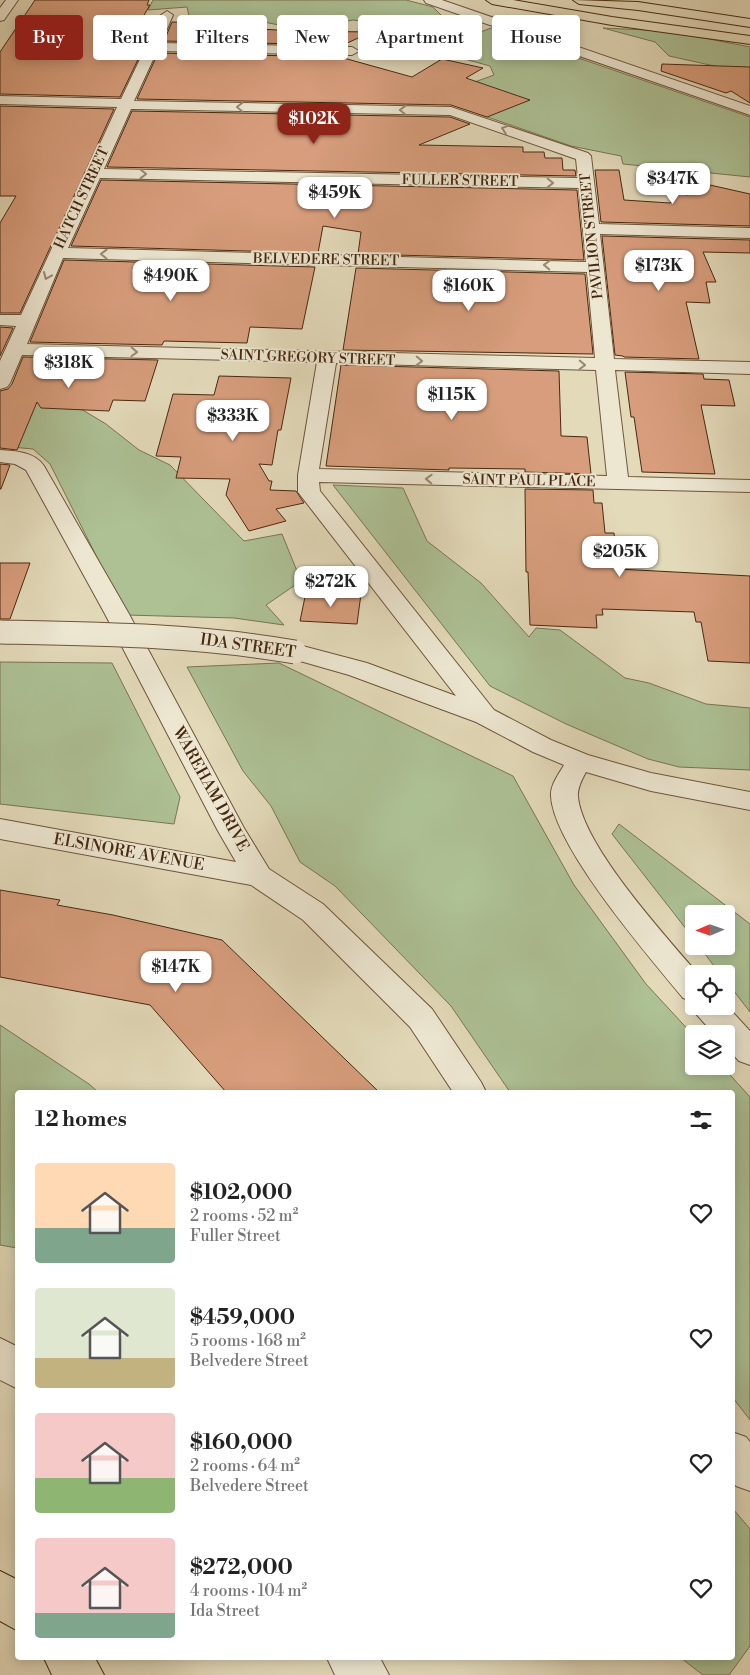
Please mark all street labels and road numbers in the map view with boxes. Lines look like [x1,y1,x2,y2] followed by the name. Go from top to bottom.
[50,144,114,252] street label: HATCH STREET
[401,171,519,191] street label: FULLER STREET
[576,172,608,300] street label: PAVILION STREET
[252,250,399,270] street label: BELVEDERE STREET
[220,346,396,370] street label: SAINT GREGORY STREET
[462,471,596,491] street label: SAINT PAUL PLACE
[199,629,297,663] street label: IDA STREET
[168,722,254,855] street label: WAREHAM DRIVE
[52,829,206,875] street label: ELSINORE AVENUE

